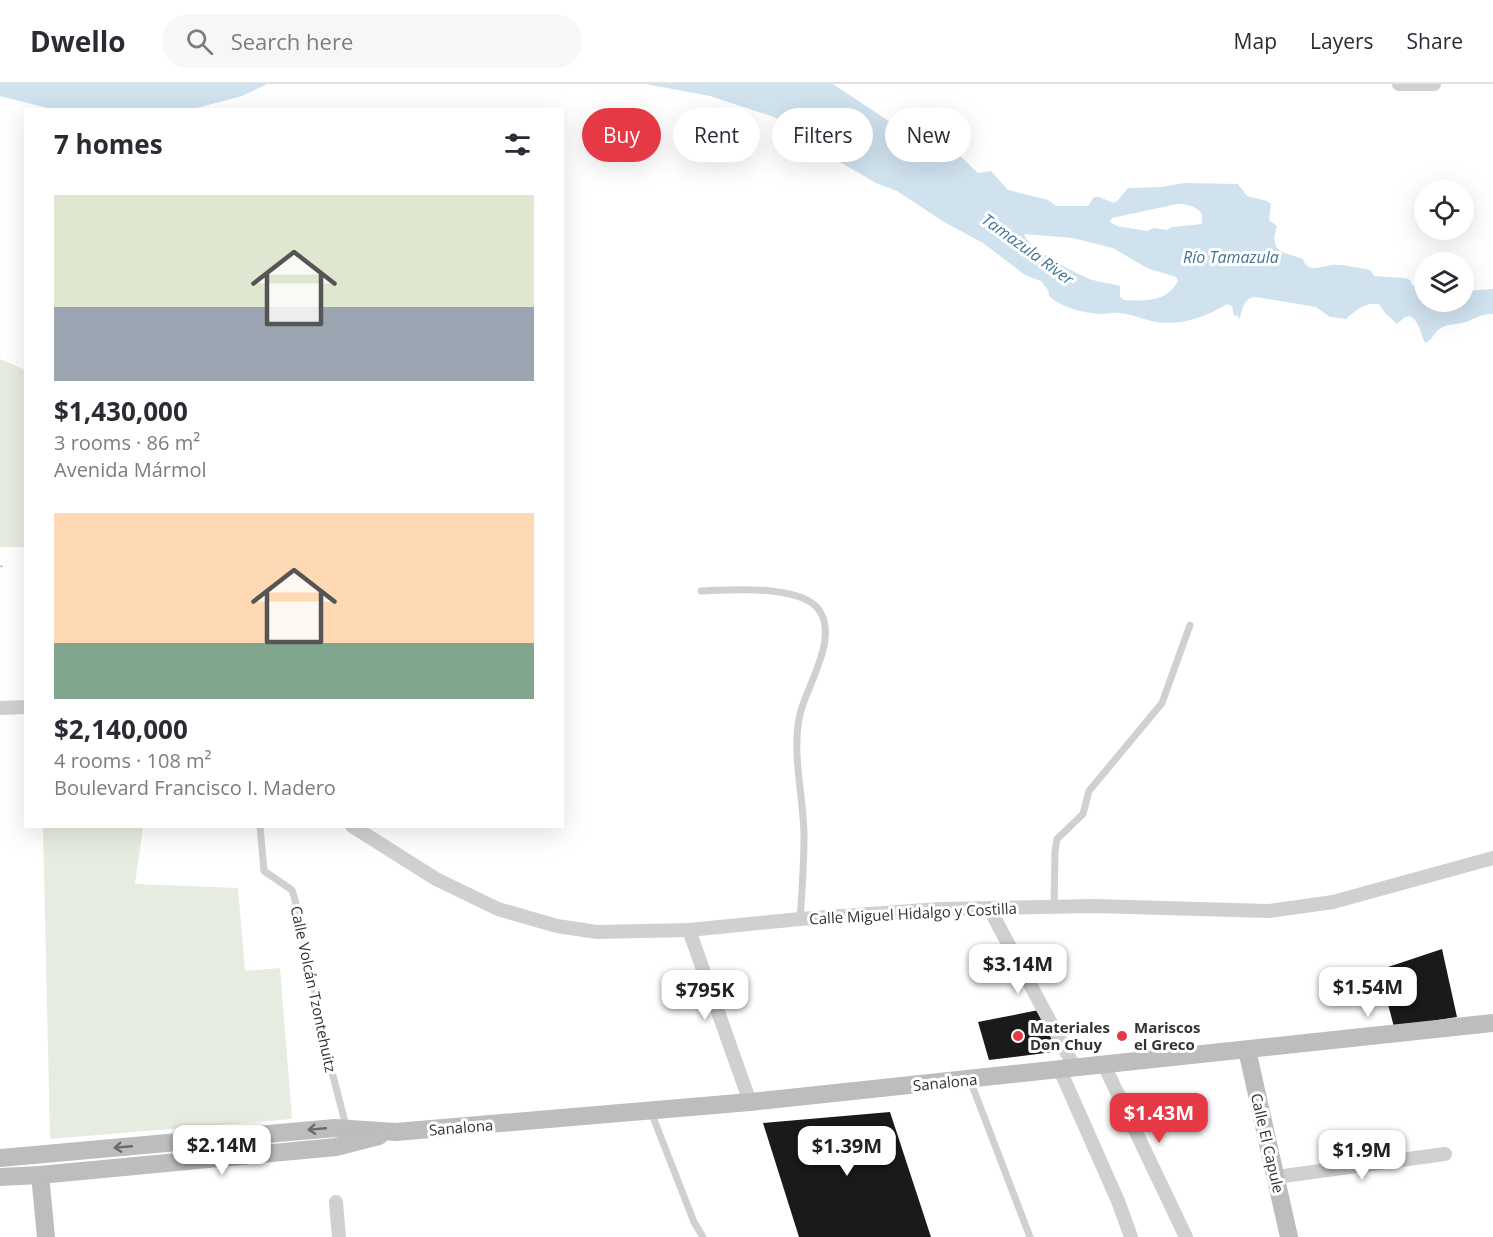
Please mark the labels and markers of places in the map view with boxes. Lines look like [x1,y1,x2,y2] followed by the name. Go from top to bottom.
[969,944,1067,995] pin: $3.14M
[1319,967,1417,1018] pin: $1.54M
[663,970,747,1021] pin: $795K
[1030,1017,1110,1054] place label: Materiales Don Chuy
[1134,1017,1201,1054] place label: Mariscos el Greco
[1011,1029,1025,1043] marker: Materiales Don Chuy
[1115,1029,1129,1043] marker: Mariscos el Greco
[1110,1093,1208,1144] pin: $1.43M
[173,1125,271,1176] pin: $2.14M
[798,1126,896,1177] pin: $1.39M
[1320,1130,1404,1181] pin: $1.9M

